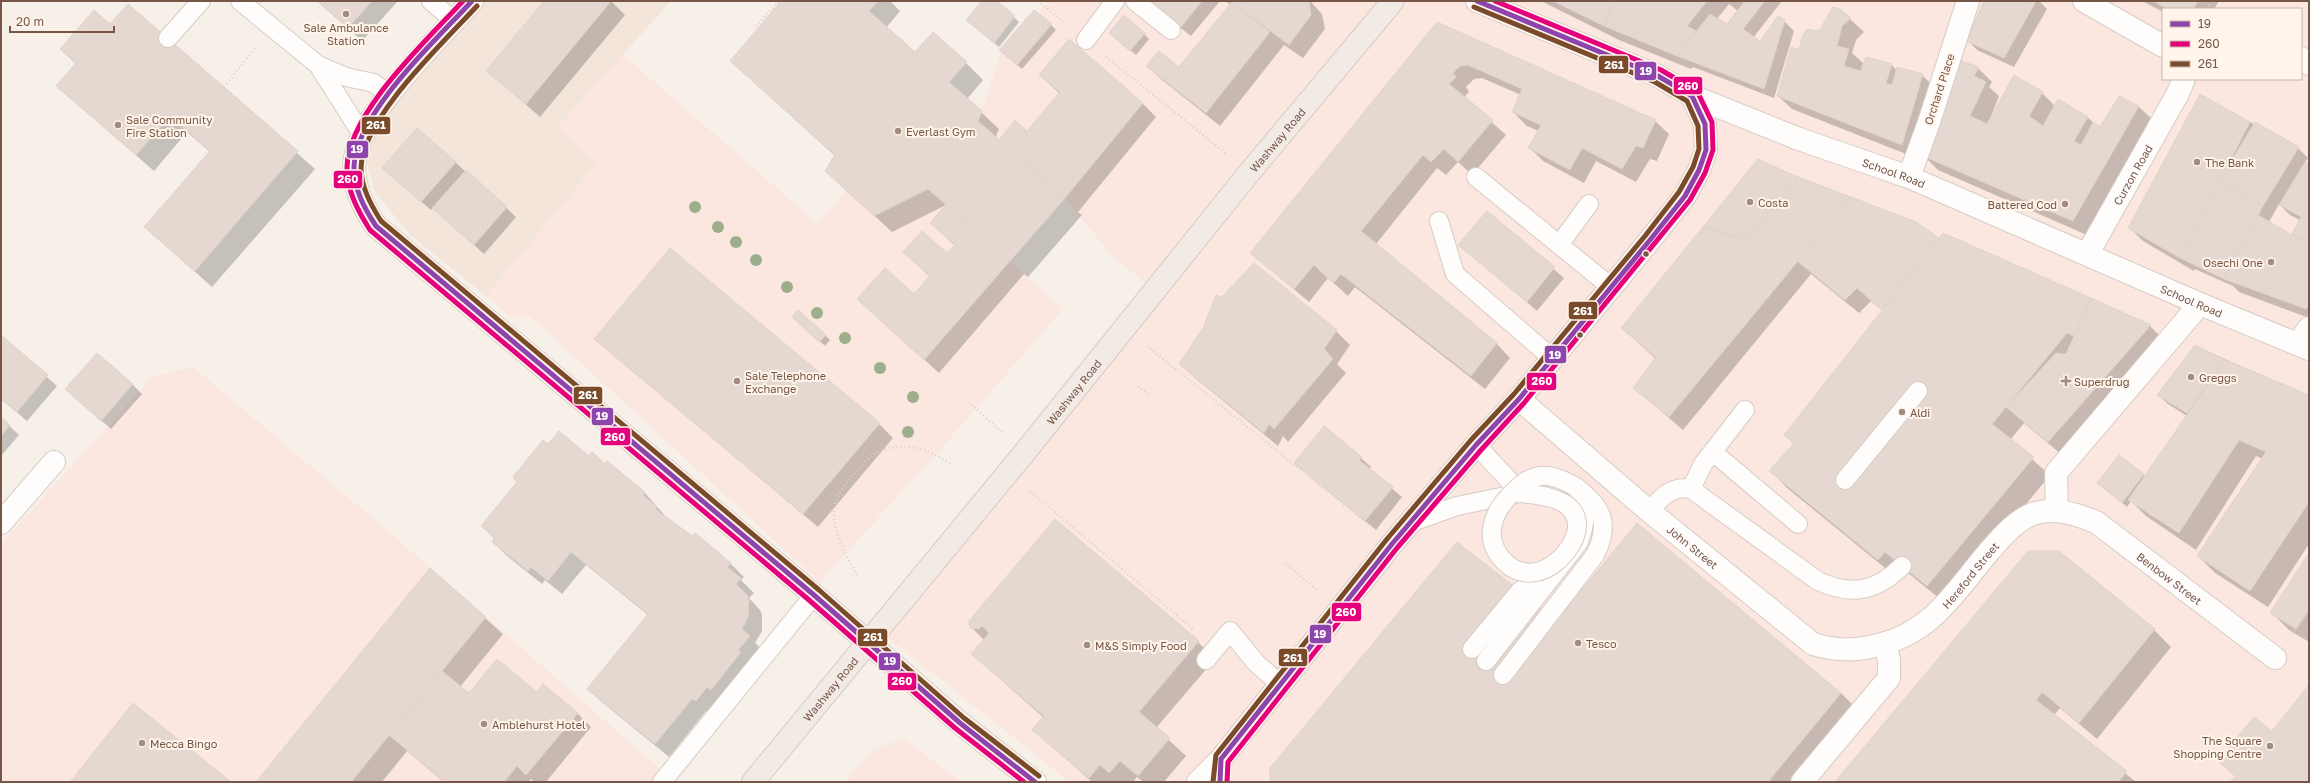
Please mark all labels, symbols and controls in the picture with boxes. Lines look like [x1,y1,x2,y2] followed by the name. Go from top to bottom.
[10,8,114,34] scale bar
[2162,8,2302,80] legend
[341,9,351,19] marker: Sale Ambulance Station
[16,14,44,29] text: 20 m
[2198,16,2211,31] text: 19
[303,21,389,47] place label: Sale Ambulance Station
[2198,36,2220,51] text: 260
[1921,52,1957,126] street label: Orchard Place
[1598,55,1629,74] line badge: 261
[2198,56,2218,71] text: 261
[1604,58,1624,71] text: 261
[1634,61,1657,81] line badge: 19
[1640,64,1652,77] text: 19
[1673,76,1703,95] line badge: 260
[1678,79,1698,92] text: 260
[1246,105,1307,174] street label: Washway Road
[126,113,213,139] place label: Sale Community Fire Station
[361,116,391,135] line badge: 261
[366,118,386,131] text: 261
[113,120,123,130] marker: Sale Community Fire Station
[906,125,976,138] place label: Everlast Gym
[893,126,903,136] marker: Everlast Gym
[346,140,369,159] line badge: 19
[351,142,363,155] text: 19
[2110,142,2154,207] street label: Curzon Road
[1861,155,1928,190] street label: School Road
[2205,156,2254,169] place label: The Bank
[2192,157,2202,167] marker: The Bank
[333,170,363,189] line badge: 260
[338,172,358,185] text: 260
[1758,196,1789,209] place label: Costa
[1745,197,1755,207] marker: Costa
[1988,198,2057,211] place label: Battered Cod
[2060,199,2070,209] marker: Battered Cod
[1641,249,1651,259] unlabelled marker
[2203,256,2263,269] place label: Osechi One
[2266,257,2276,267] marker: Osechi One
[2159,281,2225,319] street label: School Road
[1568,301,1598,320] line badge: 261
[1573,304,1593,317] text: 261
[1575,330,1585,340] unlabelled marker
[1544,345,1567,364] line badge: 19
[1549,348,1561,361] text: 19
[1043,357,1103,427] street label: Washway Road
[745,369,826,395] place label: Sale Telephone Exchange
[2199,371,2237,384] place label: Greggs
[1526,372,1557,391] line badge: 260
[2186,372,2196,382] marker: Greggs
[1532,374,1552,387] text: 260
[2074,375,2130,388] place label: Superdrug
[732,376,742,386] marker: Sale Telephone Exchange
[2061,376,2071,386] marker: Superdrug
[573,386,603,405] line badge: 261
[578,388,598,401] text: 261
[1910,406,1930,419] place label: Aldi
[591,407,614,426] line badge: 19
[1897,407,1907,417] marker: Aldi
[596,409,608,422] text: 19
[600,427,631,446] line badge: 260
[605,430,625,443] text: 260
[1665,522,1721,571] street label: John Street
[1939,539,2001,611] street label: Hereford Street
[2135,549,2205,607] street label: Benbow Street
[1331,602,1362,622] line badge: 260
[1336,605,1356,618] text: 260
[1309,624,1332,644] line badge: 19
[1314,627,1326,640] text: 19
[857,628,888,647] line badge: 261
[863,630,883,643] text: 261
[1586,637,1617,650] place label: Tesco
[1573,638,1583,648] marker: Tesco
[1095,639,1187,652] place label: M&S Simply Food
[1082,640,1092,650] marker: M&S Simply Food
[1278,648,1308,667] line badge: 261
[1283,651,1303,664] text: 261
[878,652,901,671] line badge: 19
[800,654,860,723] street label: Washway Road
[884,654,896,667] text: 19
[887,672,917,691] line badge: 260
[892,674,912,687] text: 260
[492,718,586,731] place label: Amblehurst Hotel
[479,719,489,729] marker: Amblehurst Hotel
[2173,734,2262,760] place label: The Square Shopping Centre
[150,737,218,750] place label: Mecca Bingo
[137,738,147,748] marker: Mecca Bingo
[2265,741,2275,751] marker: The Square Shopping Centre

